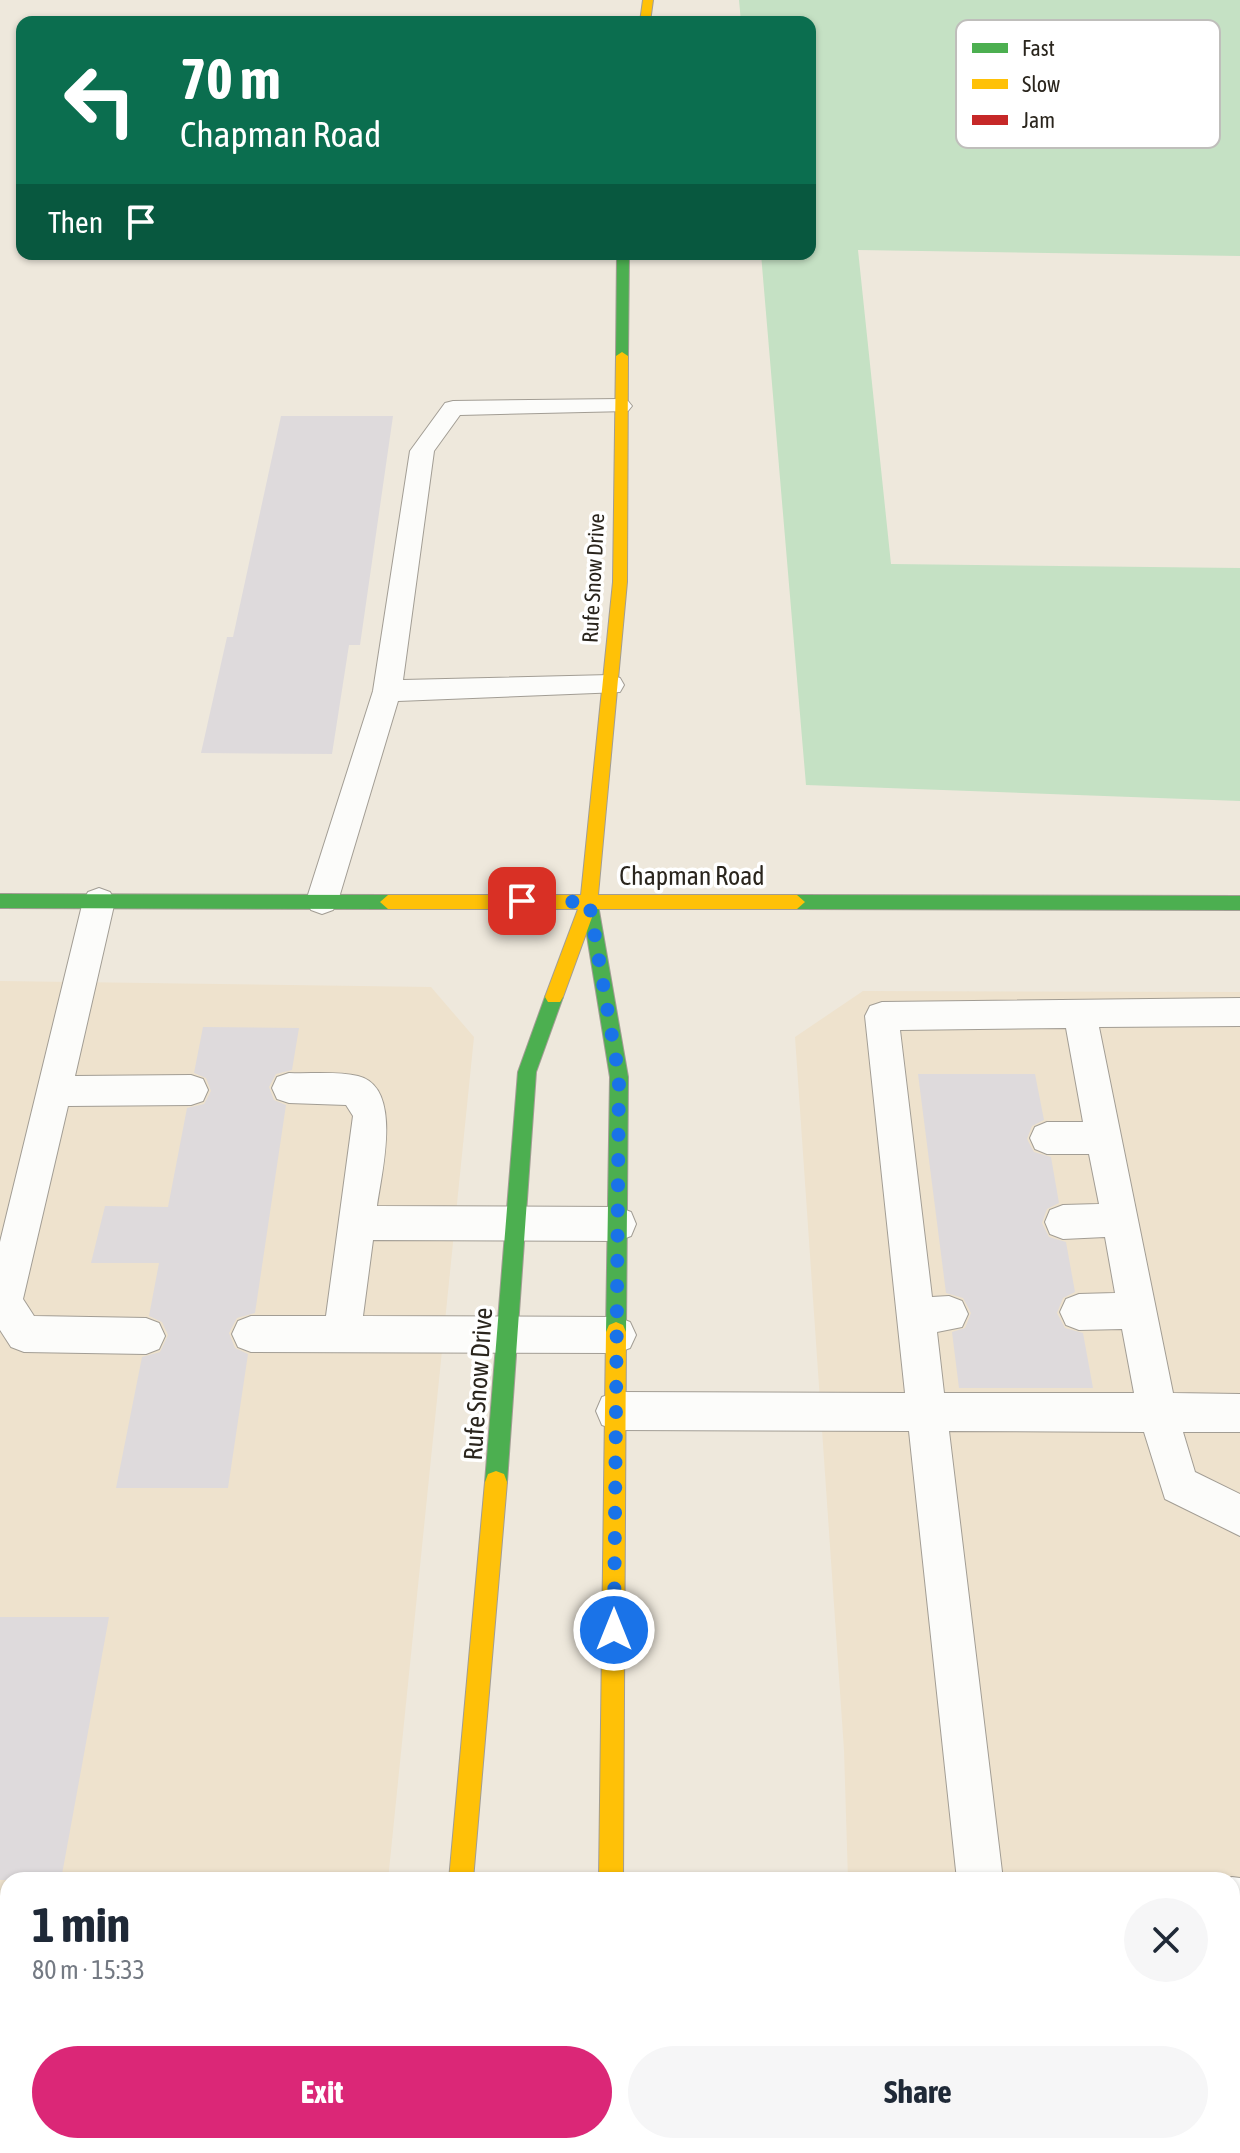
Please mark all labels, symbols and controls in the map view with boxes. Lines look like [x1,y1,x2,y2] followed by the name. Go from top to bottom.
[956,20,1220,148] legend
[1022,35,1055,61] text: Fast
[180,47,281,111] text: 70 m
[48,48,152,152] icon: left
[1022,71,1060,97] text: Slow
[1022,107,1055,133] text: Jam
[180,113,381,155] text: Chapman Road
[119,200,163,244] icon: arrive
[48,205,103,239] text: Then
[577,513,609,643] street label: Rufe Snow Drive
[619,861,765,891] street label: Chapman Road
[488,867,556,935] pin
[500,879,544,923] icon: arrive
[458,1307,498,1461] street label: Rufe Snow Drive
[572,1588,656,1672] position arrow
[32,1897,130,1952] text: 1 min
[1124,1898,1208,1982] button: close
[32,1955,145,1985] text: 80 m · 15:33
[32,2046,612,2138] button: Exit
[628,2046,1208,2138] button: Share

